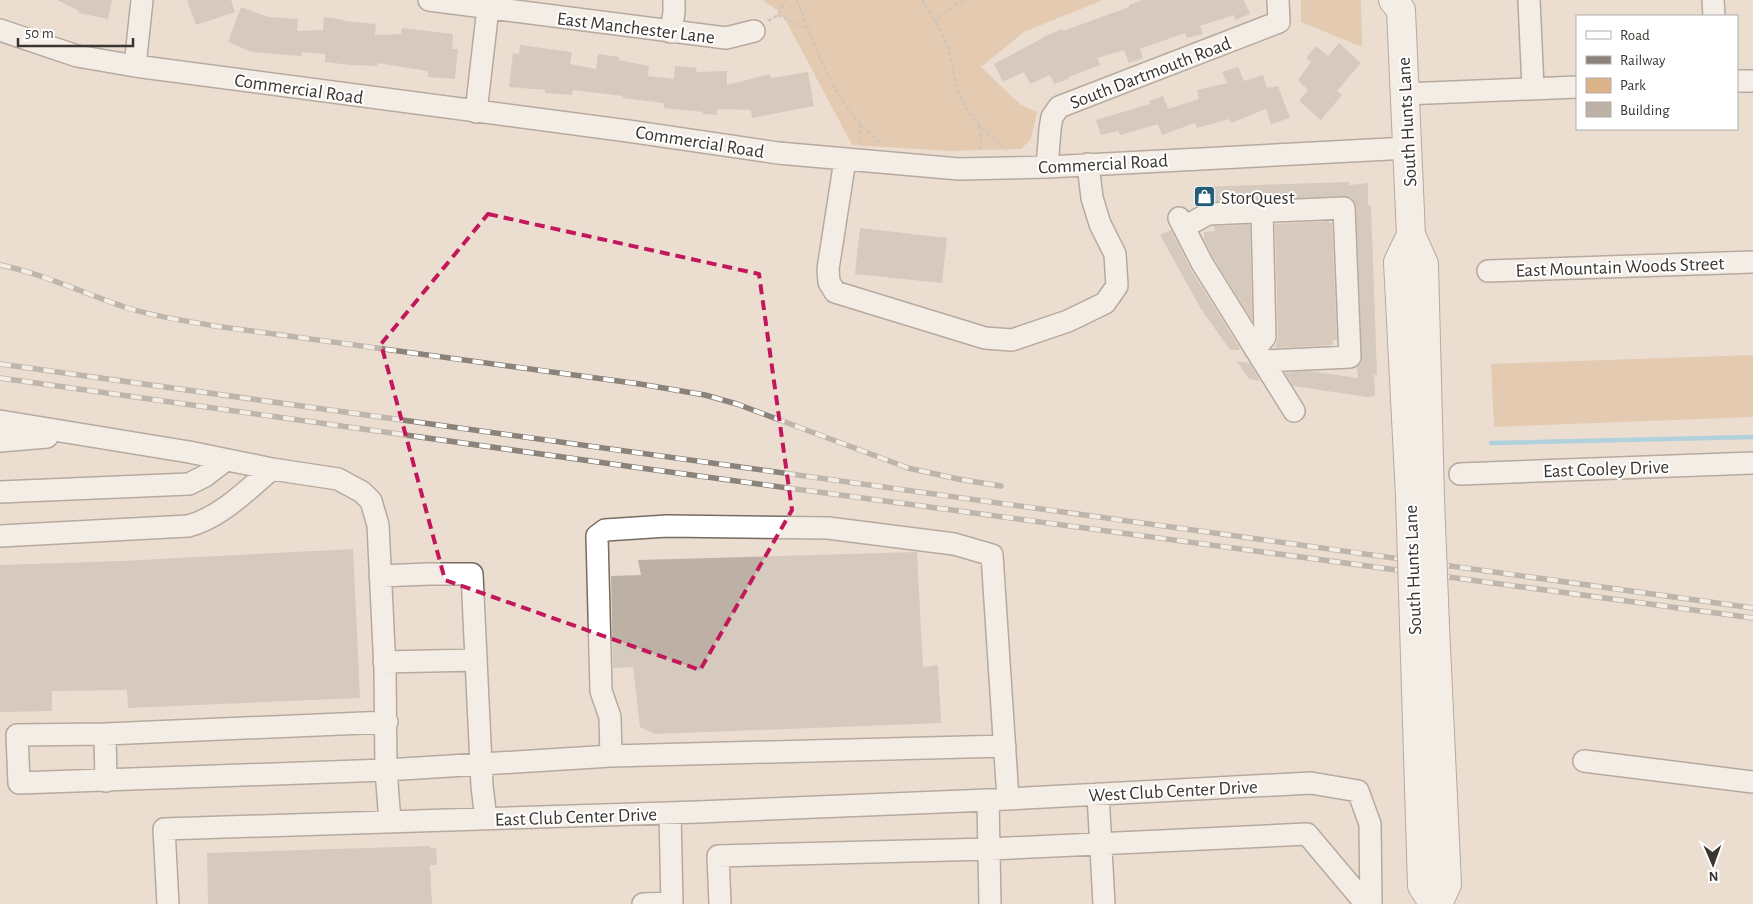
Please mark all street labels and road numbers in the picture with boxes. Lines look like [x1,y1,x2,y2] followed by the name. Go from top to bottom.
[556,9,716,48] street label: East Manchester Lane
[1067,34,1234,113] street label: South Dartmouth Road
[1395,56,1420,187] street label: South Hunts Lane
[233,71,365,108] street label: Commercial Road
[634,123,766,162] street label: Commercial Road
[1038,152,1169,177] street label: Commercial Road
[1515,254,1725,281] street label: East Mountain Woods Street
[1543,458,1669,481] street label: East Cooley Drive
[1402,505,1425,635] street label: South Hunts Lane
[1088,778,1258,805] street label: West Club Center Drive
[495,805,658,830] street label: East Club Center Drive

